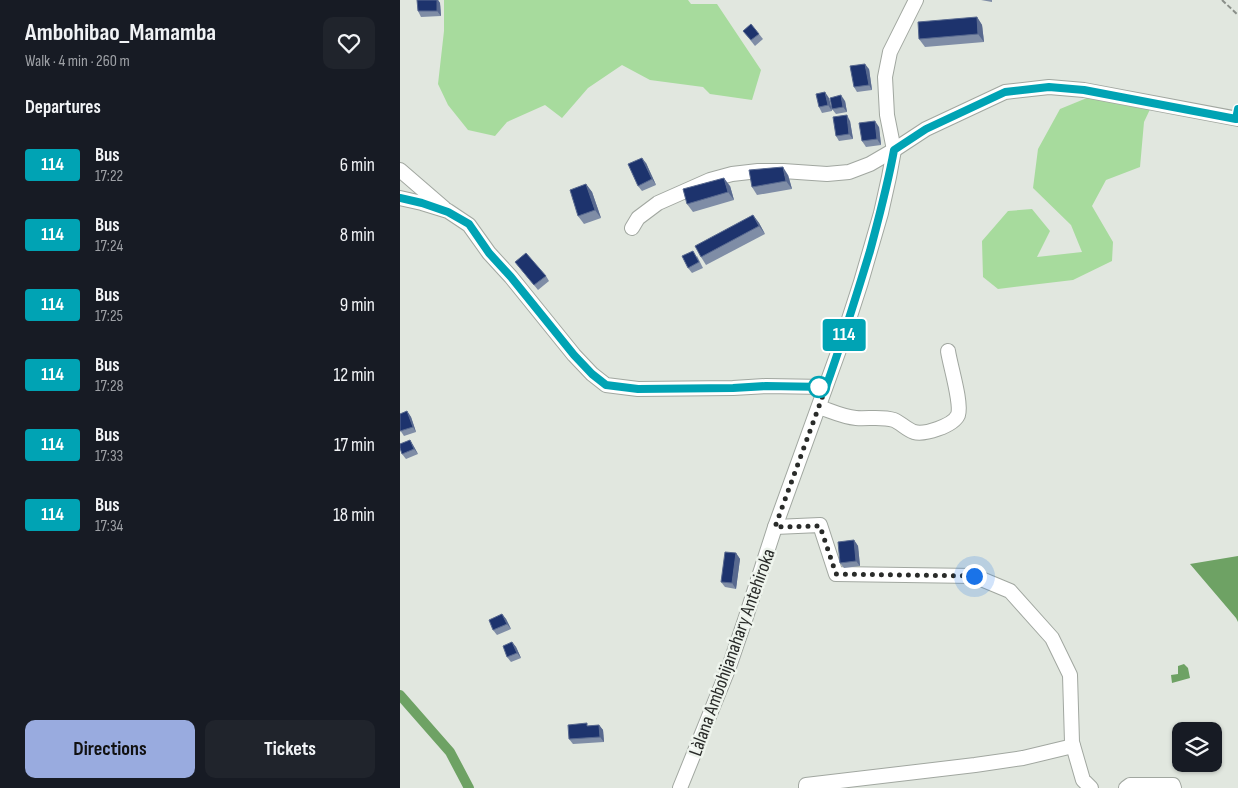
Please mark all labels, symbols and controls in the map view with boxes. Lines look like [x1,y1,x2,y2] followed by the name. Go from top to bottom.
[323,17,375,69] button: heart
[25,18,216,47] text: Ambohibao_Mamamba
[25,52,130,71] text: Walk · 4 min · 260 m
[25,96,101,119] text: Departures
[95,144,120,167] text: Bus
[41,154,64,175] text: 114
[340,154,375,177] text: 6 min
[95,167,123,186] text: 17:22
[95,214,120,237] text: Bus
[41,224,64,245] text: 114
[340,224,375,247] text: 8 min
[95,237,123,256] text: 17:24
[95,284,120,307] text: Bus
[41,294,64,315] text: 114
[340,294,375,317] text: 9 min
[95,307,123,326] text: 17:25
[815,319,873,351] line badge: 114
[833,324,855,345] text: 114
[95,354,120,377] text: Bus
[41,364,64,385] text: 114
[333,364,375,387] text: 12 min
[808,376,830,398] unlabelled marker
[95,377,123,396] text: 17:28
[95,424,120,447] text: Bus
[41,434,64,455] text: 114
[334,434,375,457] text: 17 min
[95,447,123,466] text: 17:33
[95,494,120,517] text: Bus
[41,504,64,525] text: 114
[333,504,375,527] text: 18 min
[95,517,123,536] text: 17:34
[684,546,781,759] street label: Làlana Ambohijanahary Antehiroka
[962,564,987,589] your location
[25,720,195,778] button: Directions
[205,720,375,778] button: Tickets
[1172,722,1222,772] map controls
[1172,722,1222,772] button: layers

